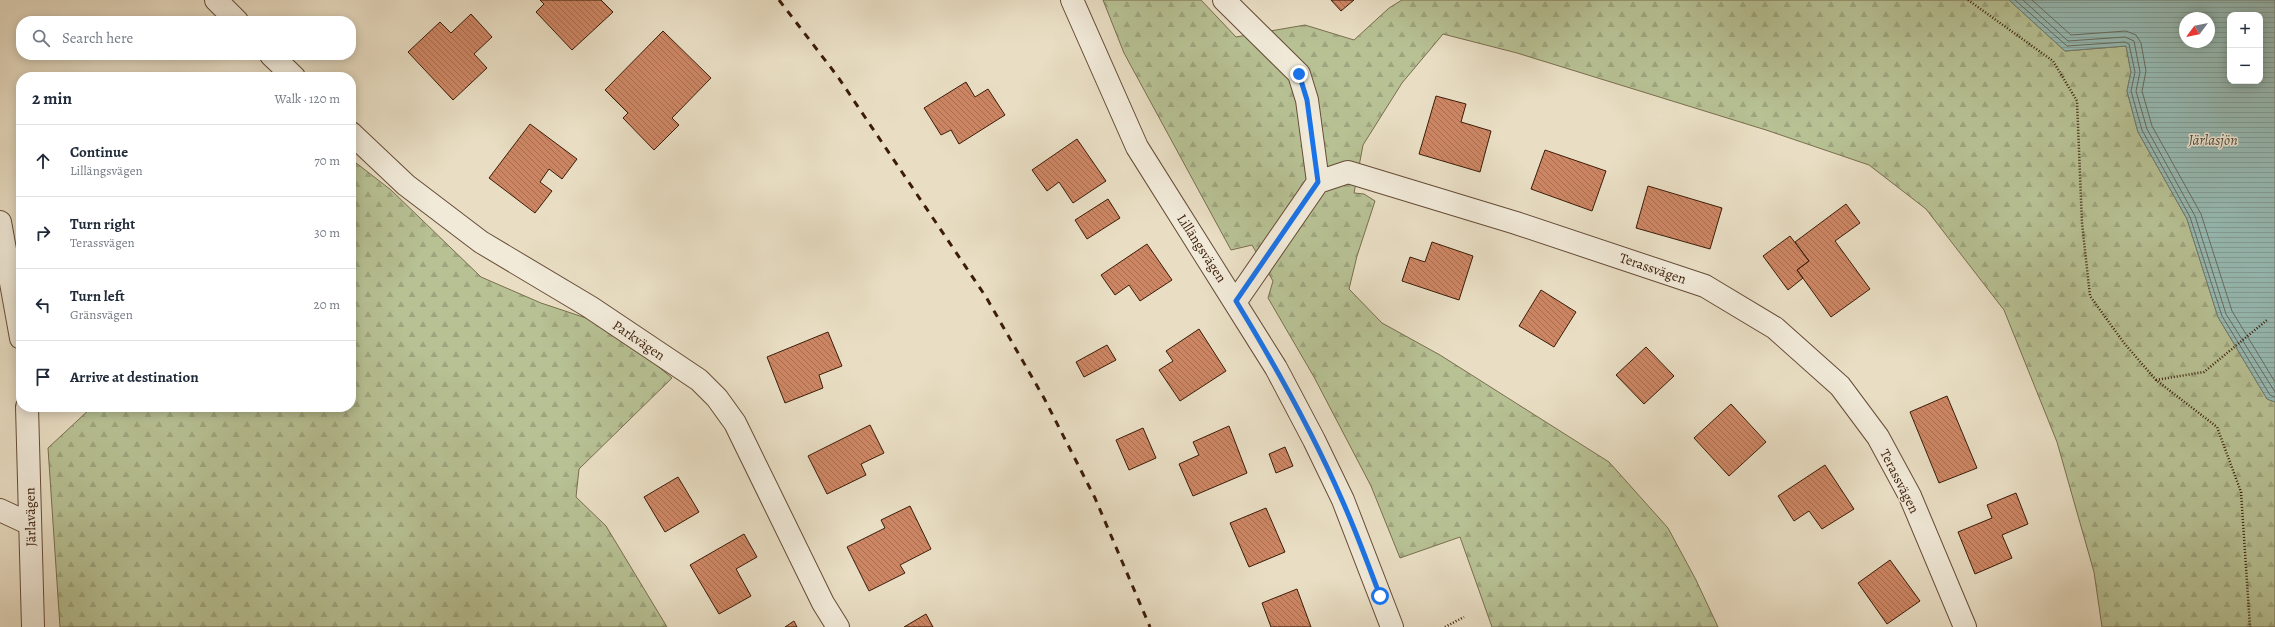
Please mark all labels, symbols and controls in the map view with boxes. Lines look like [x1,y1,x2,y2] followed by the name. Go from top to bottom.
[2179,12,2215,48] north arrow
[2227,12,2263,84] map controls
[2227,12,2263,48] button: +
[16,16,356,60] search box
[30,27,52,49] icon: search
[62,28,133,48] text: Search here
[2227,48,2263,84] button: −
[1290,65,1308,83] route end
[32,87,72,110] text: 2 min
[275,90,340,107] text: Walk · 120 m
[2187,130,2238,150] water label: Järlasjön
[70,142,128,162] text: Continue
[32,150,54,172] icon: ahead
[314,152,340,169] text: 70 m
[70,162,143,179] text: Lillängsvägen
[1172,210,1231,287] street label: Lillängsvägen
[70,214,135,234] text: Turn right
[32,222,54,244] icon: right
[314,224,340,241] text: 30 m
[70,234,135,251] text: Terassvägen
[1617,248,1689,289] street label: Terassvägen
[70,286,125,306] text: Turn left
[32,294,54,316] icon: left
[314,296,340,313] text: 20 m
[70,306,133,323] text: Gränsvägen
[609,316,669,365] street label: Parkvägen
[32,366,54,388] icon: arrive
[70,367,199,387] text: Arrive at destination
[1875,446,1924,517] street label: Terassvägen
[20,487,41,547] street label: Järlavägen
[1371,587,1389,605] route start

